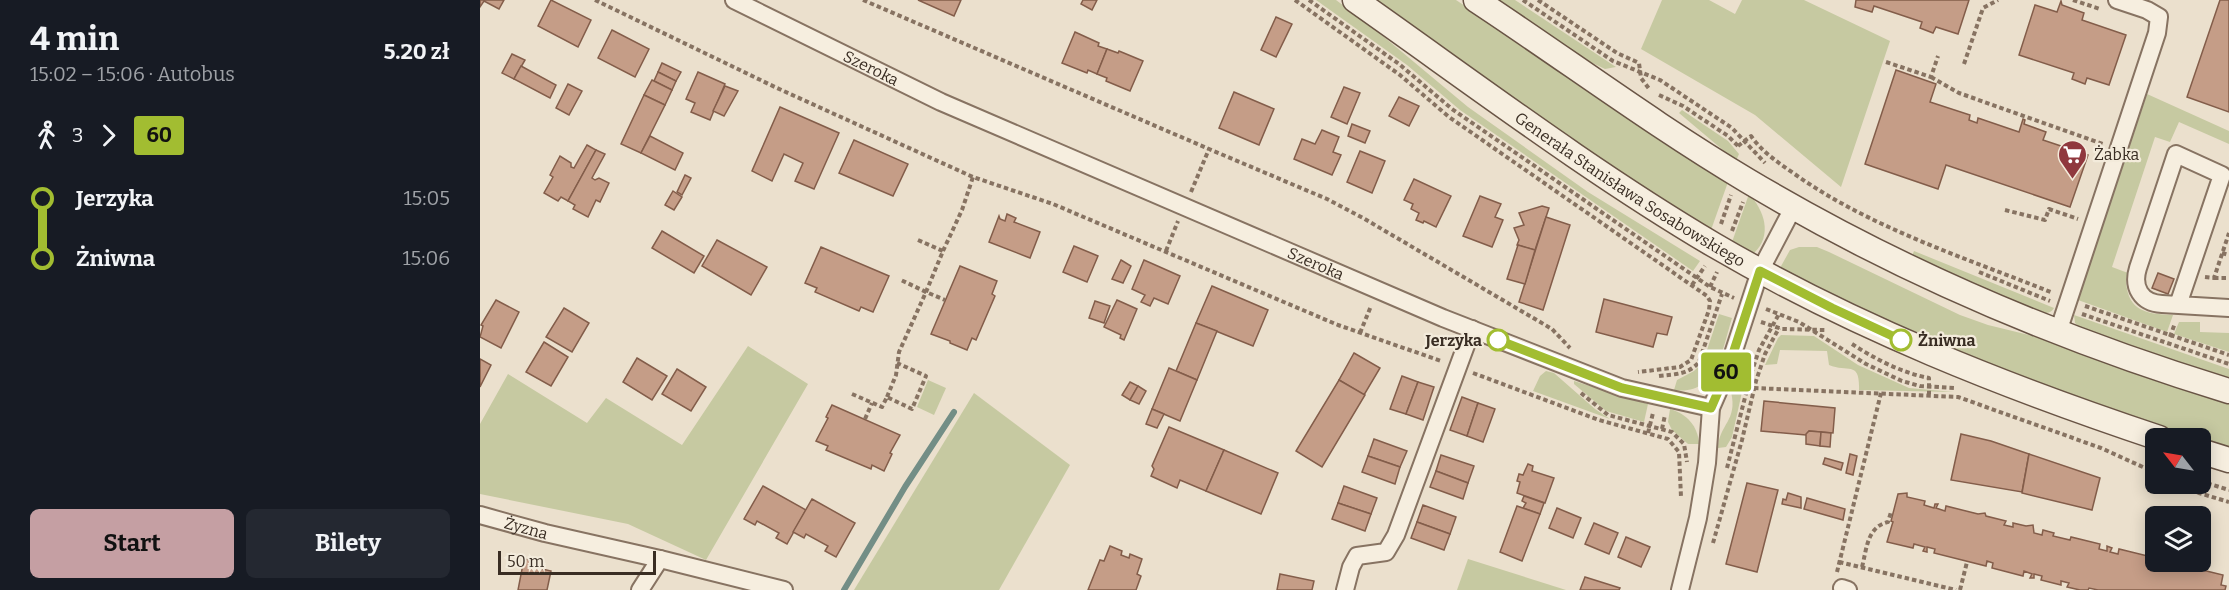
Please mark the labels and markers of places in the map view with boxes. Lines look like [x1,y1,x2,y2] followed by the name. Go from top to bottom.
[2057,138,2089,180] supermarket icon: Żabka
[2094,145,2140,164] place label: Żabka
[1487,329,1509,351] marker: Jerzyka
[1890,329,1912,351] marker: Żniwna
[1425,331,1482,350] place label: Jerzyka
[1918,331,1976,350] place label: Żniwna

